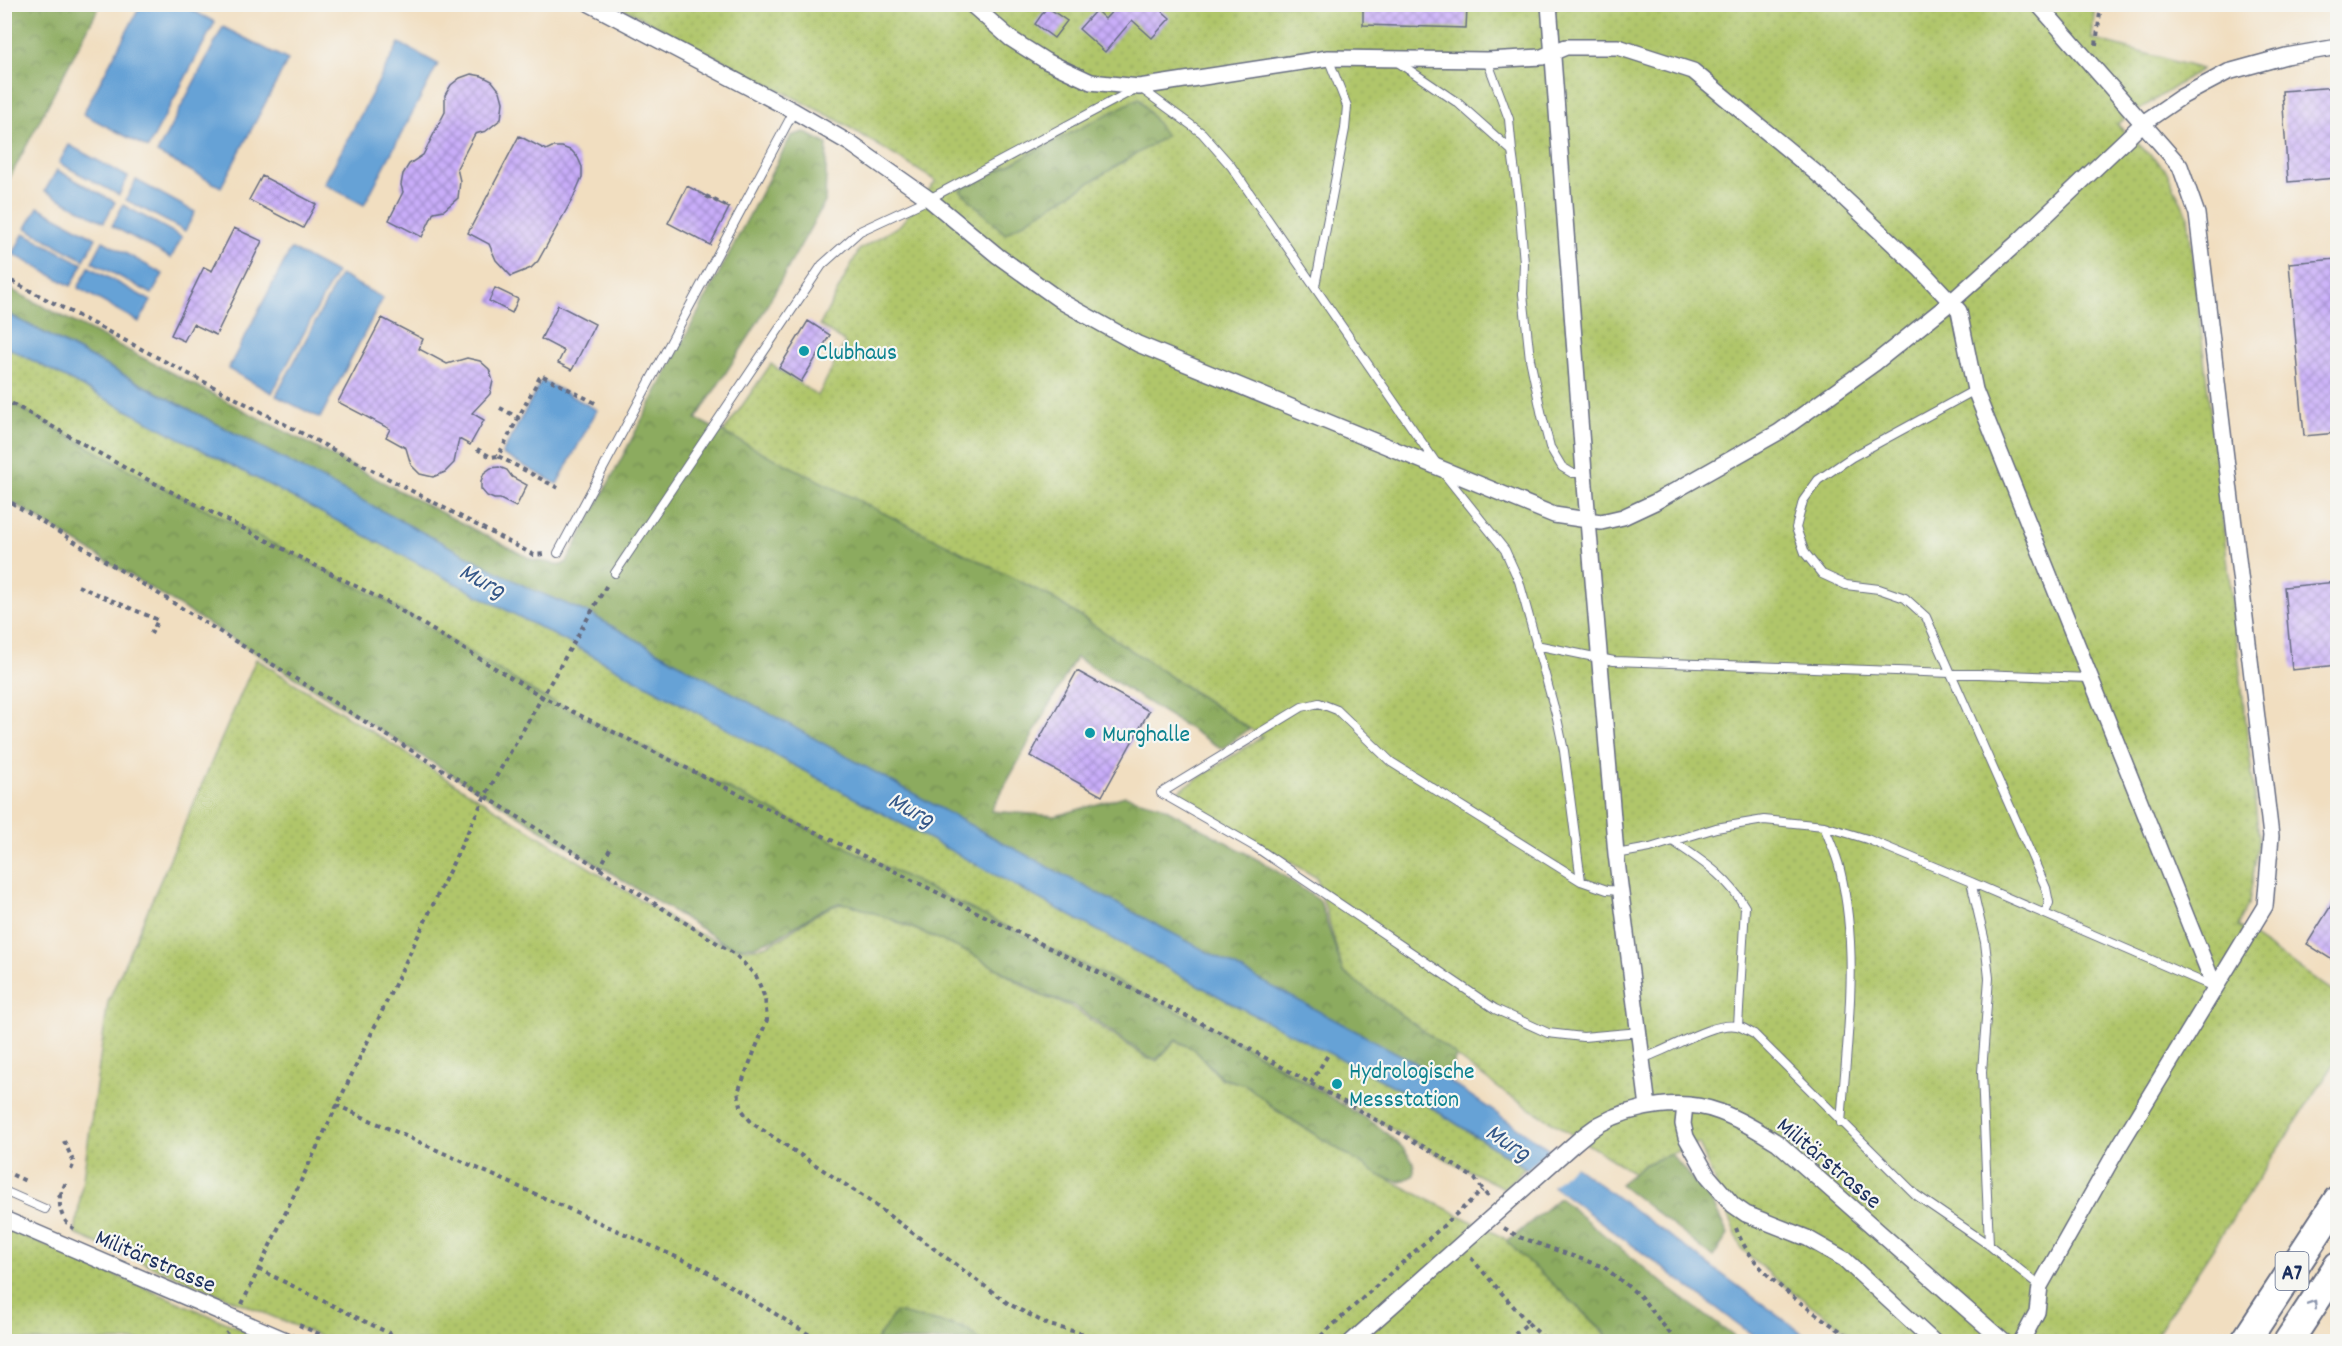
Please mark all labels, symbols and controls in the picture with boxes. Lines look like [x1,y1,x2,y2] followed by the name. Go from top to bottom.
[816,337,897,371] place label: Clubhaus
[797,344,811,358] marker: Clubhaus
[452,555,512,610] water label: Murg
[1102,719,1190,753] place label: Murghalle
[1083,726,1097,740] marker: Murghalle
[881,784,941,839] water label: Murg
[1349,1056,1474,1118] place label: Hydrologische Messstation
[1330,1077,1344,1091] marker: Hydrologische Messstation
[1768,1110,1888,1219] street label: Militärstrasse
[1477,1115,1538,1173] water label: Murg
[89,1222,220,1303] street label: Militärstrasse
[2276,1252,2308,1290] road number: A7
[2306,1300,2317,1311] one-way arrow

